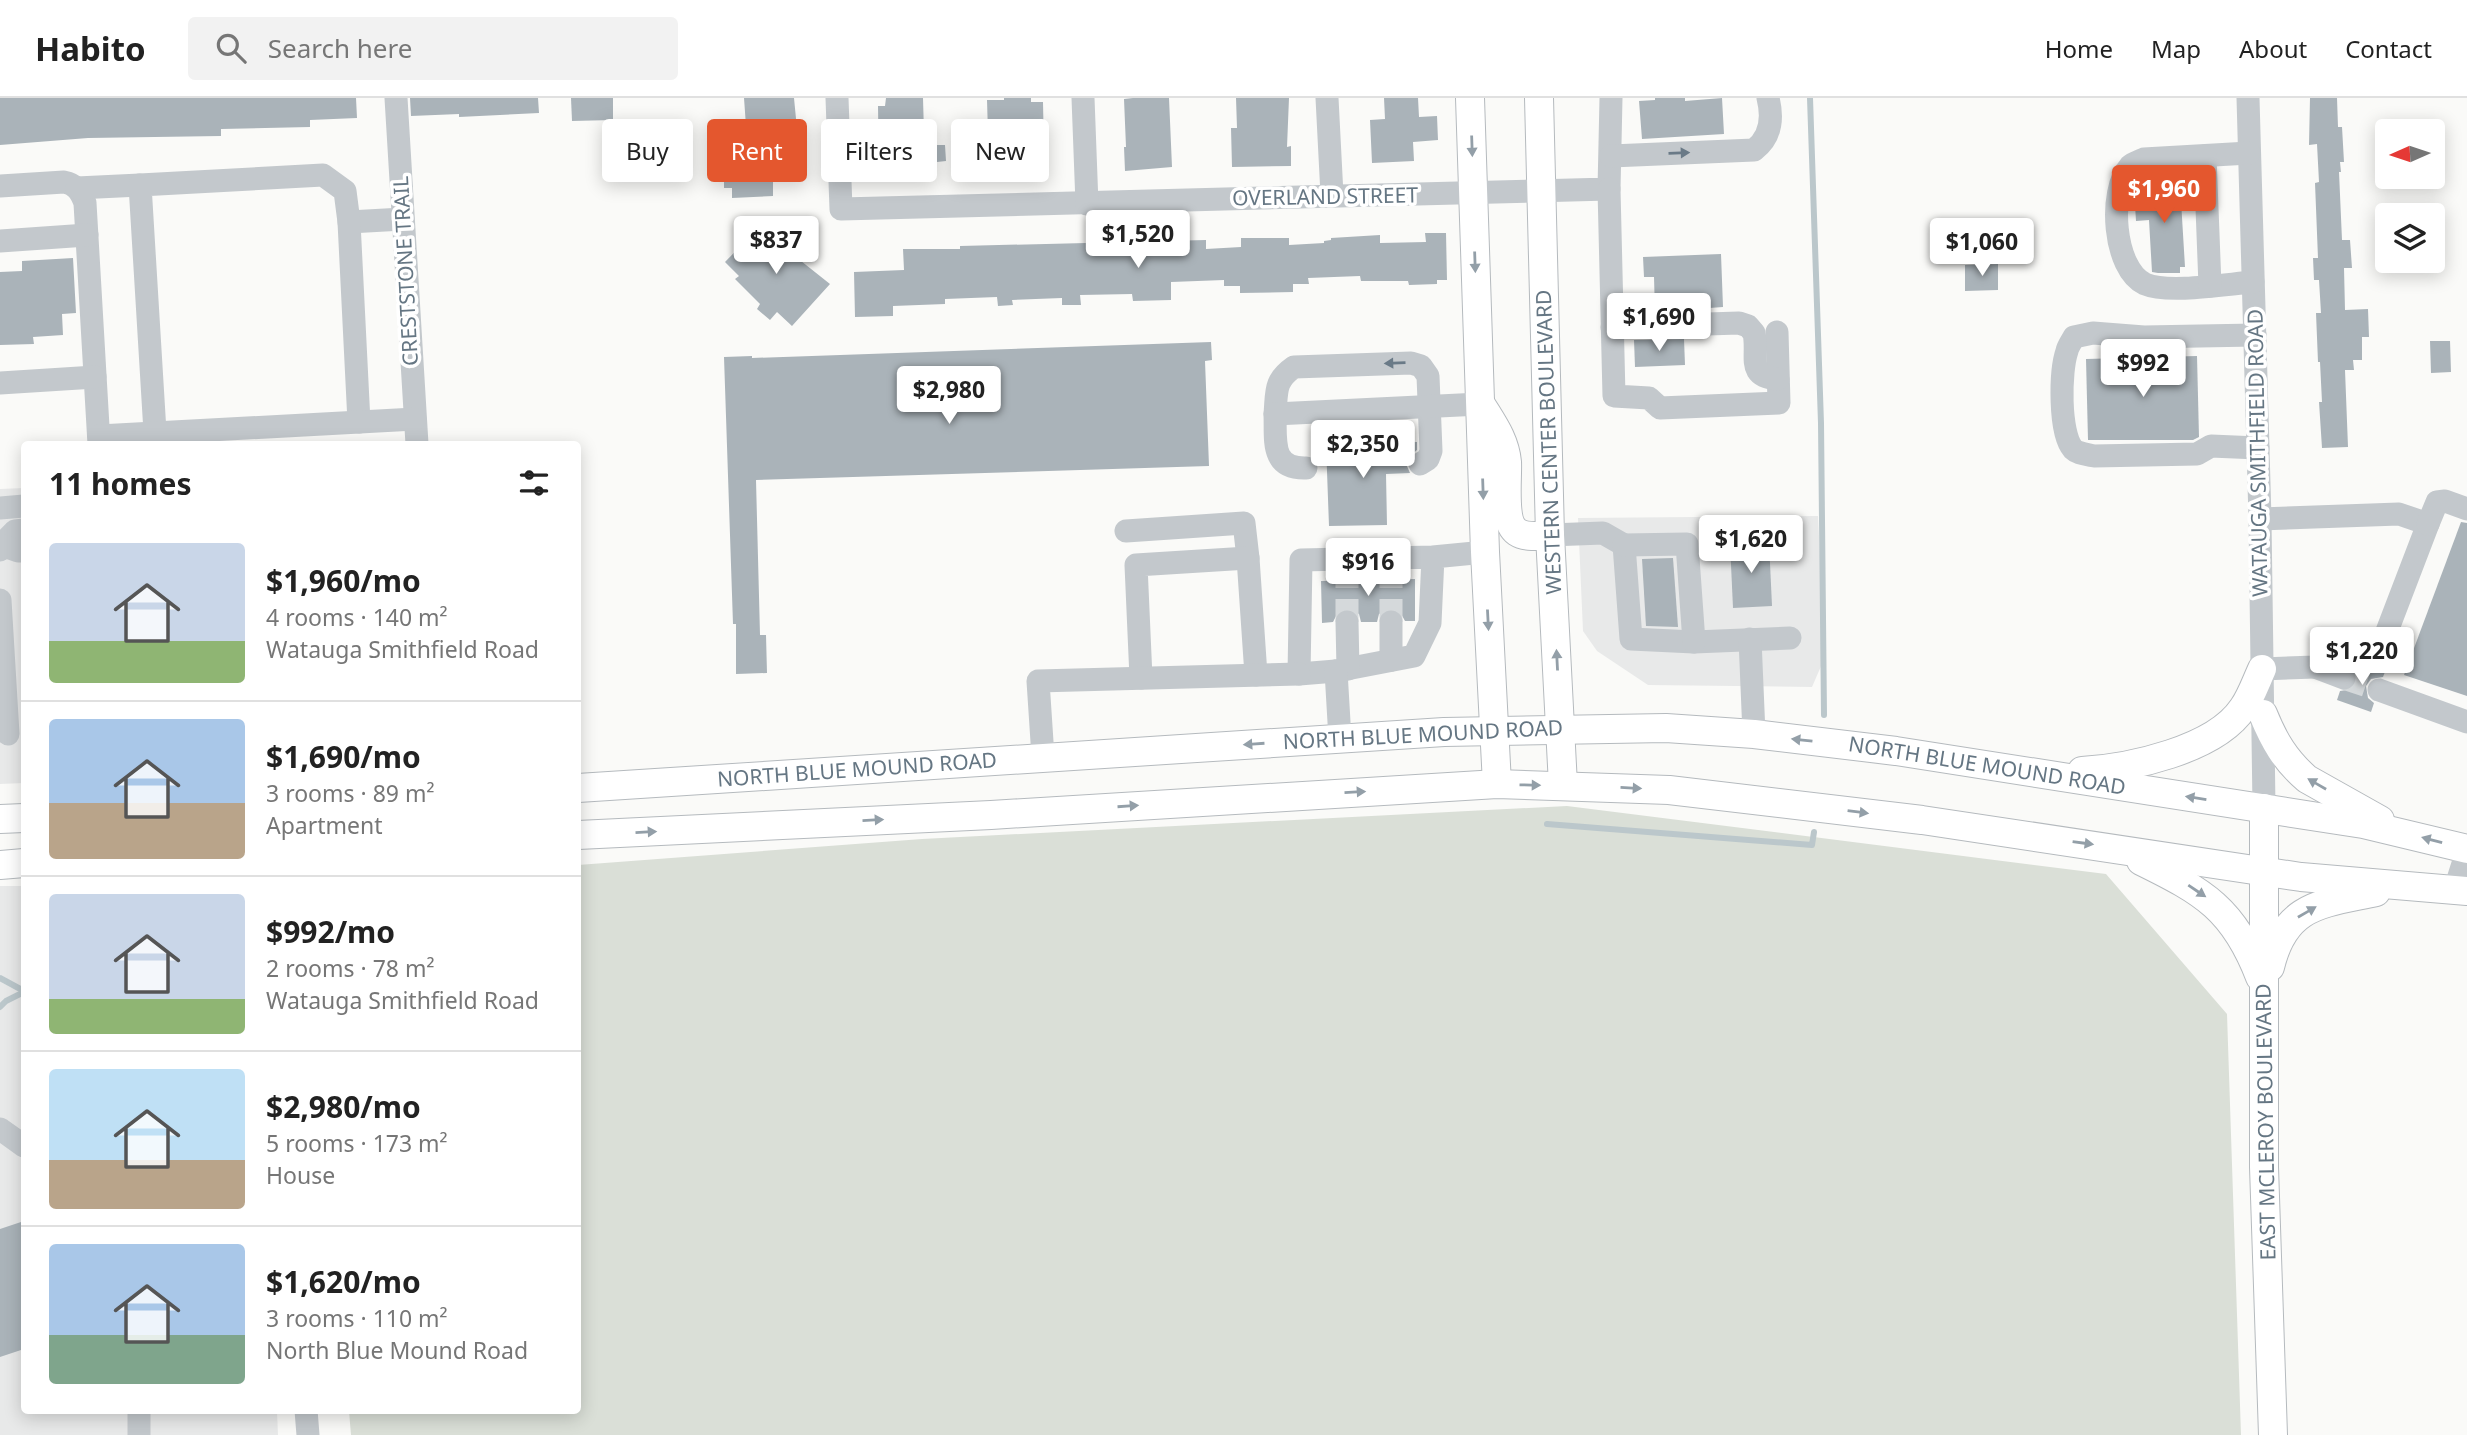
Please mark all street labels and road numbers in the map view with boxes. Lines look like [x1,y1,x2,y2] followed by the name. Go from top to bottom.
[386,176,424,367] street label: CRESTSTONE TRAIL
[1232,180,1419,212] street label: OVERLAND STREET
[1529,289,1567,595] street label: WESTERN CENTER BOULEVARD
[2240,309,2274,597] street label: WATAUGA SMITHFIELD ROAD
[1282,713,1564,755] street label: NORTH BLUE MOUND ROAD
[1846,729,2128,801] street label: NORTH BLUE MOUND ROAD
[716,745,998,793] street label: NORTH BLUE MOUND ROAD
[2249,983,2281,1261] street label: EAST MCLEROY BOULEVARD

